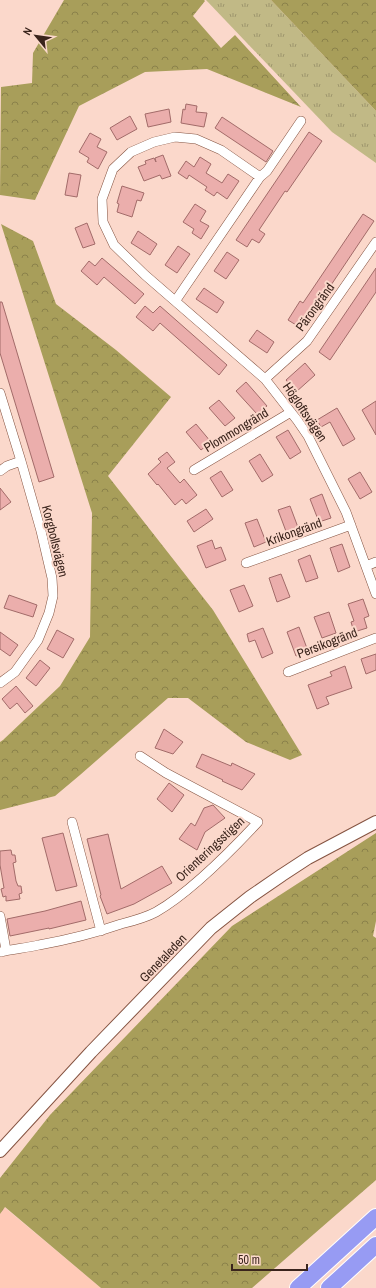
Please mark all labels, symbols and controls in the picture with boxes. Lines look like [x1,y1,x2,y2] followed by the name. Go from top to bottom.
[16,16,56,56] north arrow
[20,25,35,37] text: N
[292,279,338,335] street label: Pärongränd
[279,379,331,445] street label: Högloftsvägen
[201,404,271,456] street label: Plommongränd
[38,503,72,579] street label: Korgbollsvägen
[264,514,324,550] street label: Krikongränd
[294,624,360,662] street label: Persikogränd
[172,813,248,885] street label: Orienteringsstigen
[136,930,190,986] street label: Genetaleden
[232,1246,307,1272] scale bar
[238,1252,260,1268] text: 50 m

